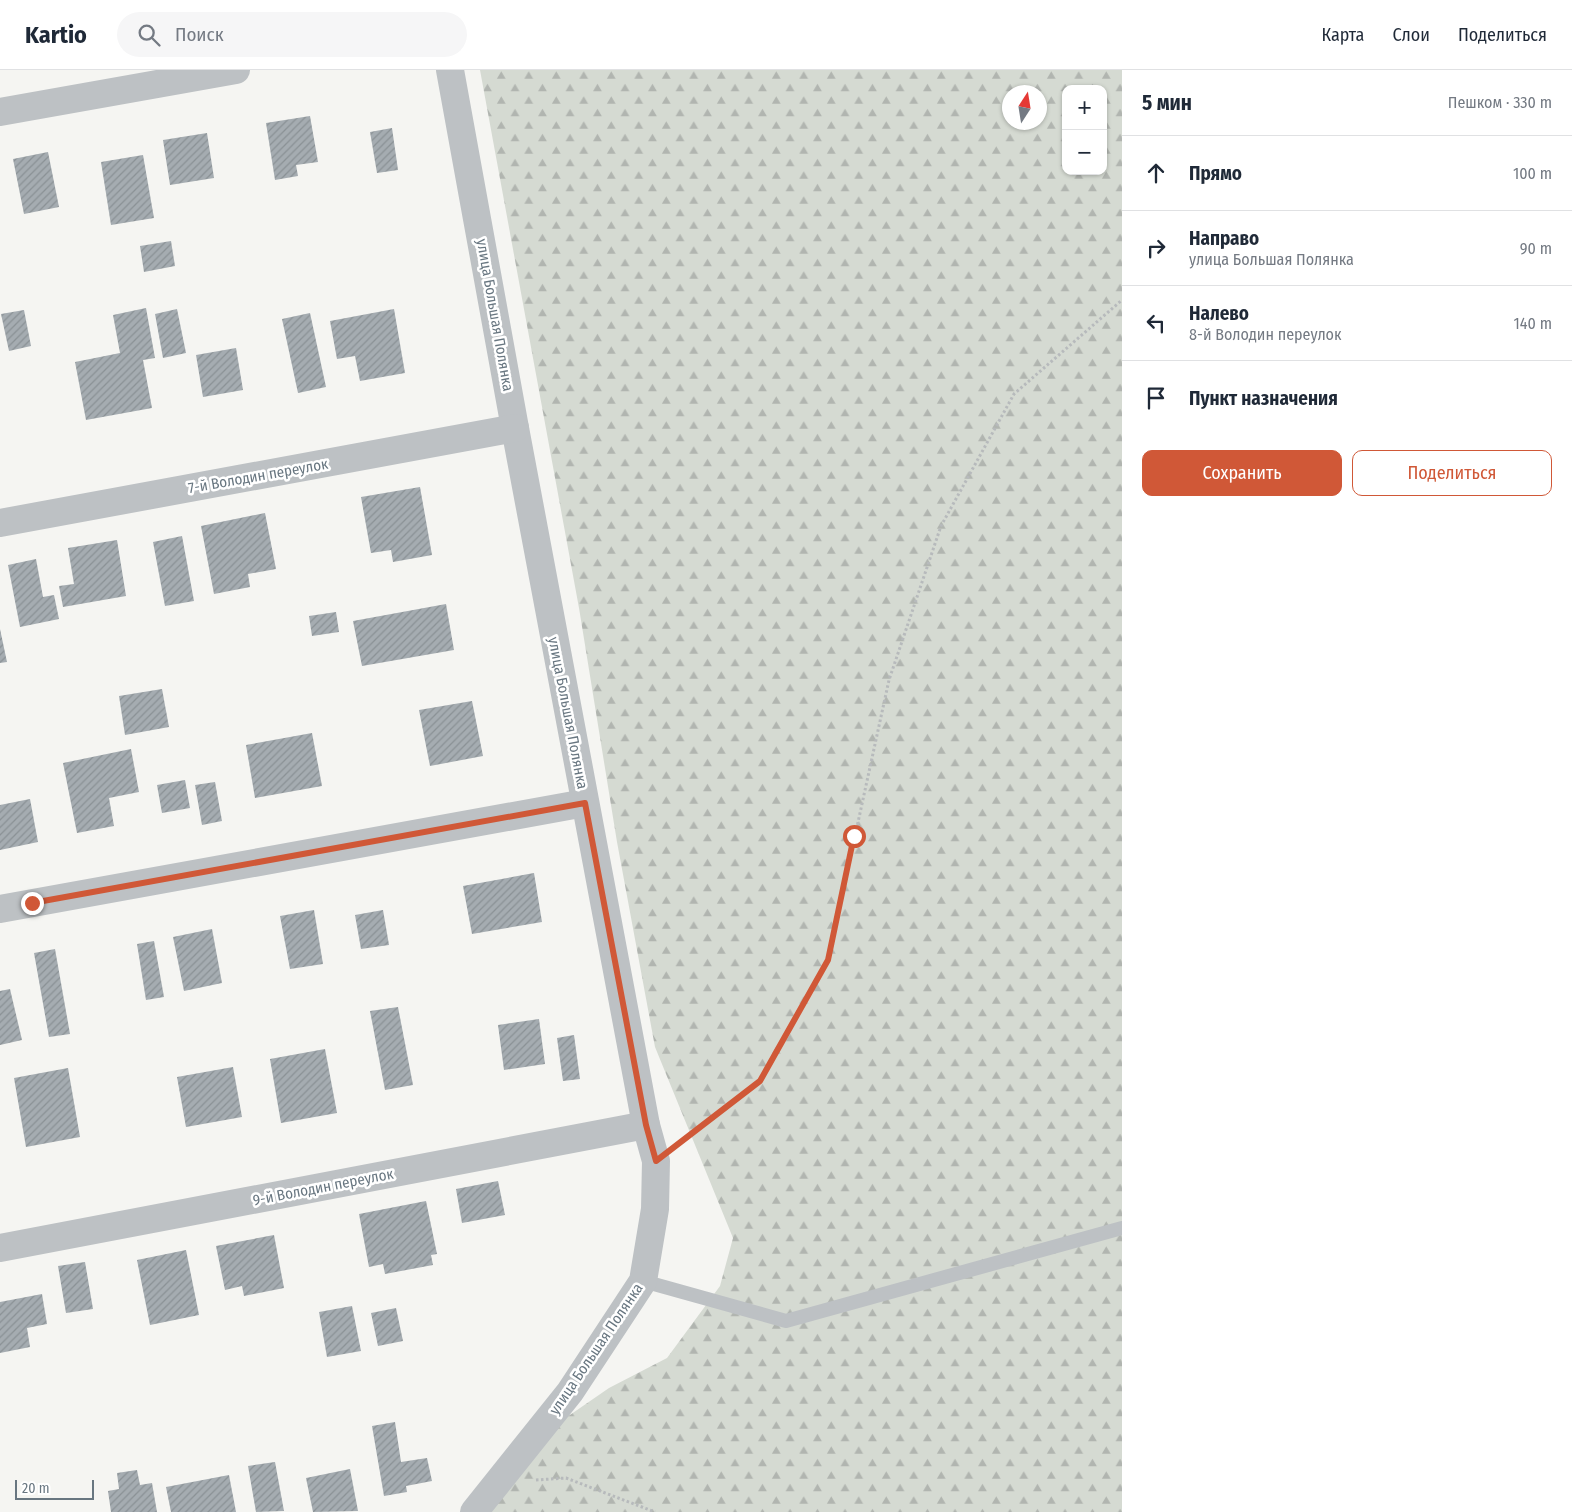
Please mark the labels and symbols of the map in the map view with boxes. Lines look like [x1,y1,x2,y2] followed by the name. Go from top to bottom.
[1002,85,1047,130] north arrow
[473,237,517,393] street label: улица Большая Полянка
[187,455,329,497] street label: 7-й Володин переулок
[544,635,592,791] street label: улица Большая Полянка
[843,825,866,848] route start
[21,892,44,915] route end
[251,1165,395,1209] street label: 9-й Володин переулок
[545,1280,647,1418] street label: улица Большая Полянка
[15,1477,94,1500] scale bar

